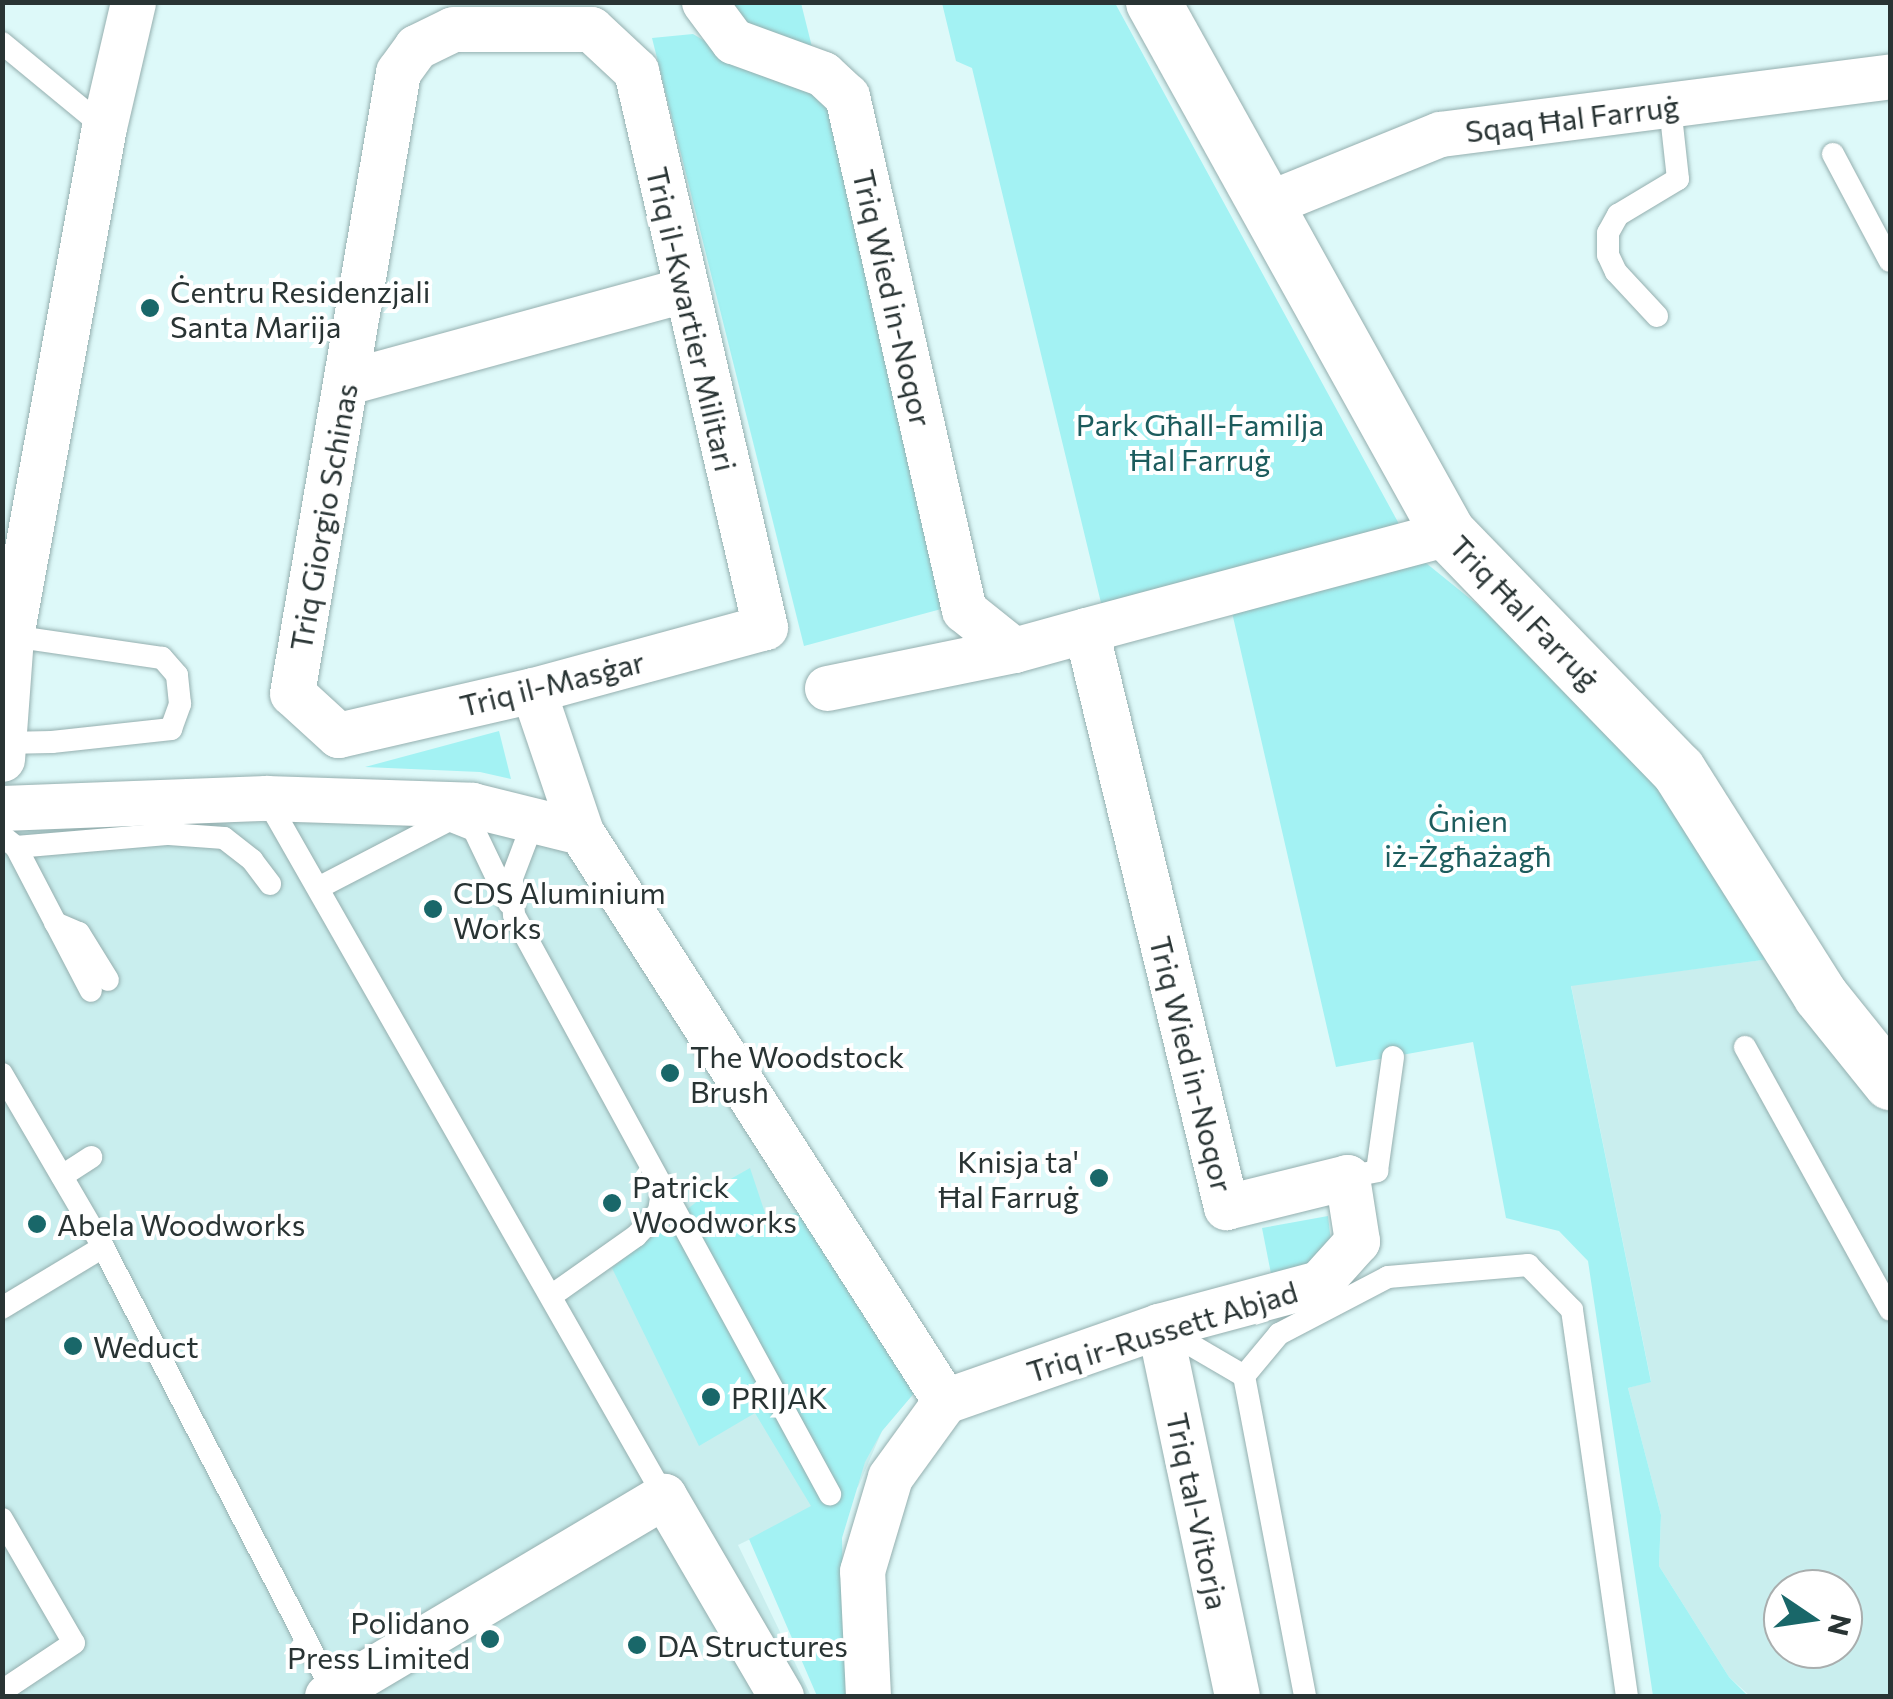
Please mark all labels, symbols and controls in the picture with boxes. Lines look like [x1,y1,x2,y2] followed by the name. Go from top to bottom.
[1463,87,1681,149] street label: Sqaq Ħal Farruġ
[639,163,745,475] street label: Triq il-Kwartier Militari
[846,166,940,430] street label: Triq Wied in-Noqor
[170,273,431,344] place label: Ċentru Residenzjali Santa Marija
[139,297,161,319] marker: Ċentru Residenzjali Santa Marija
[282,381,364,653] street label: Triq Giorgio Schinas
[1076,406,1324,476] park label: Park Għall-Familja Ħal Farruġ
[1442,527,1608,697] street label: Triq Ħal Farruġ
[456,643,648,723] street label: Triq il-Masġar
[1384,802,1552,872] park label: Ġnien iż-Żgħażagħ
[453,874,666,944] place label: CDS Aluminium Works
[422,898,444,920] marker: CDS Aluminium Works
[1143,932,1241,1196] street label: Triq Wied in-Noqor
[690,1038,904,1108] place label: The Woodstock Brush
[659,1062,681,1084] marker: The Woodstock Brush
[938,1143,1079,1214] place label: Knisja ta' Ħal Farruġ
[1088,1167,1110,1189] marker: Knisja ta' Ħal Farruġ
[632,1168,797,1238] place label: Patrick Woodworks
[601,1192,623,1214] marker: Patrick Woodworks
[57,1206,305,1242] place label: Abela Woodworks
[26,1213,48,1235] marker: Abela Woodworks
[1022,1273,1302,1389] street label: Triq ir-Russett Abjad
[93,1328,199,1364] place label: Weduct
[62,1335,84,1357] marker: Weduct
[731,1379,828,1415] place label: PRIJAK
[700,1386,722,1408] marker: PRIJAK
[1160,1409,1236,1613] street label: Triq tal-Vitorja
[1763,1569,1863,1669] north arrow
[287,1604,470,1674] place label: Polidano Press Limited
[1821,1611,1859,1639] text: N
[657,1627,848,1663] place label: DA Structures
[479,1628,501,1650] marker: Polidano Press Limited
[626,1634,648,1656] marker: DA Structures

